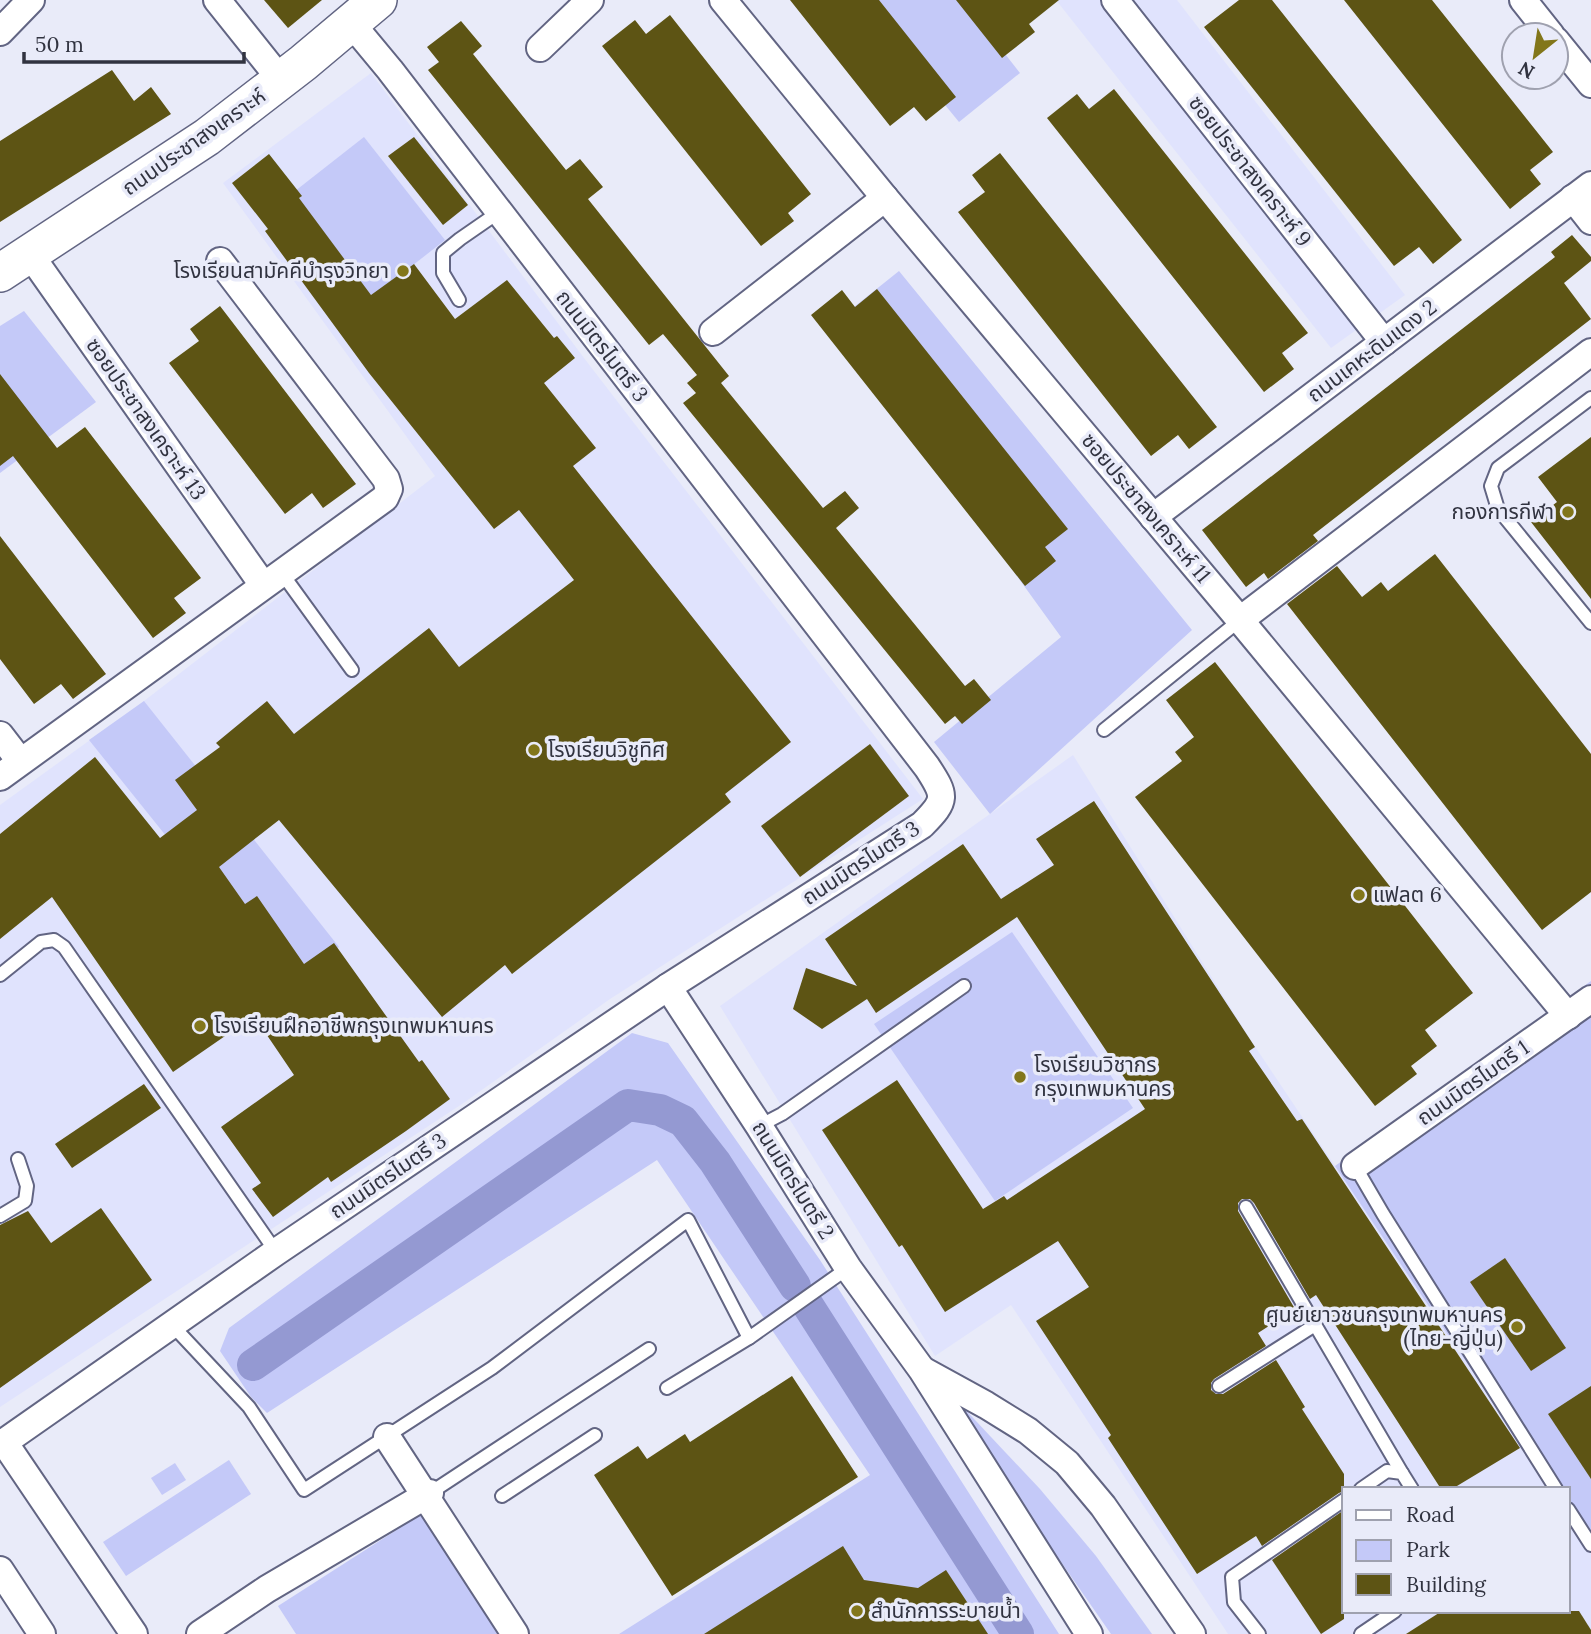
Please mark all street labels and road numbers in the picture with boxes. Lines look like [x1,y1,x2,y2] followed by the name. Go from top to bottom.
[117,82,271,201] street label: ถนนประชาสงเคราะห์
[1183,90,1318,252] street label: ซอยประชาสงเคราะห์ 9
[550,284,655,407] street label: ถนนมิตรไมตรี 3
[1302,293,1442,408] street label: ถนนเคหะดินแดง 2
[80,333,212,505] street label: ซอยประชาสงเคราะห์ 13
[1076,427,1217,588] street label: ซอยประชาสงเคราะห์ 11
[797,814,925,911] street label: ถนนมิตรไมตรี 3
[1411,1034,1534,1131] street label: ถนนมิตรไมตรี 1
[746,1116,841,1244] street label: ถนนมิตรไมตรี 2
[324,1127,451,1225] street label: ถนนมิตรไมตรี 3

